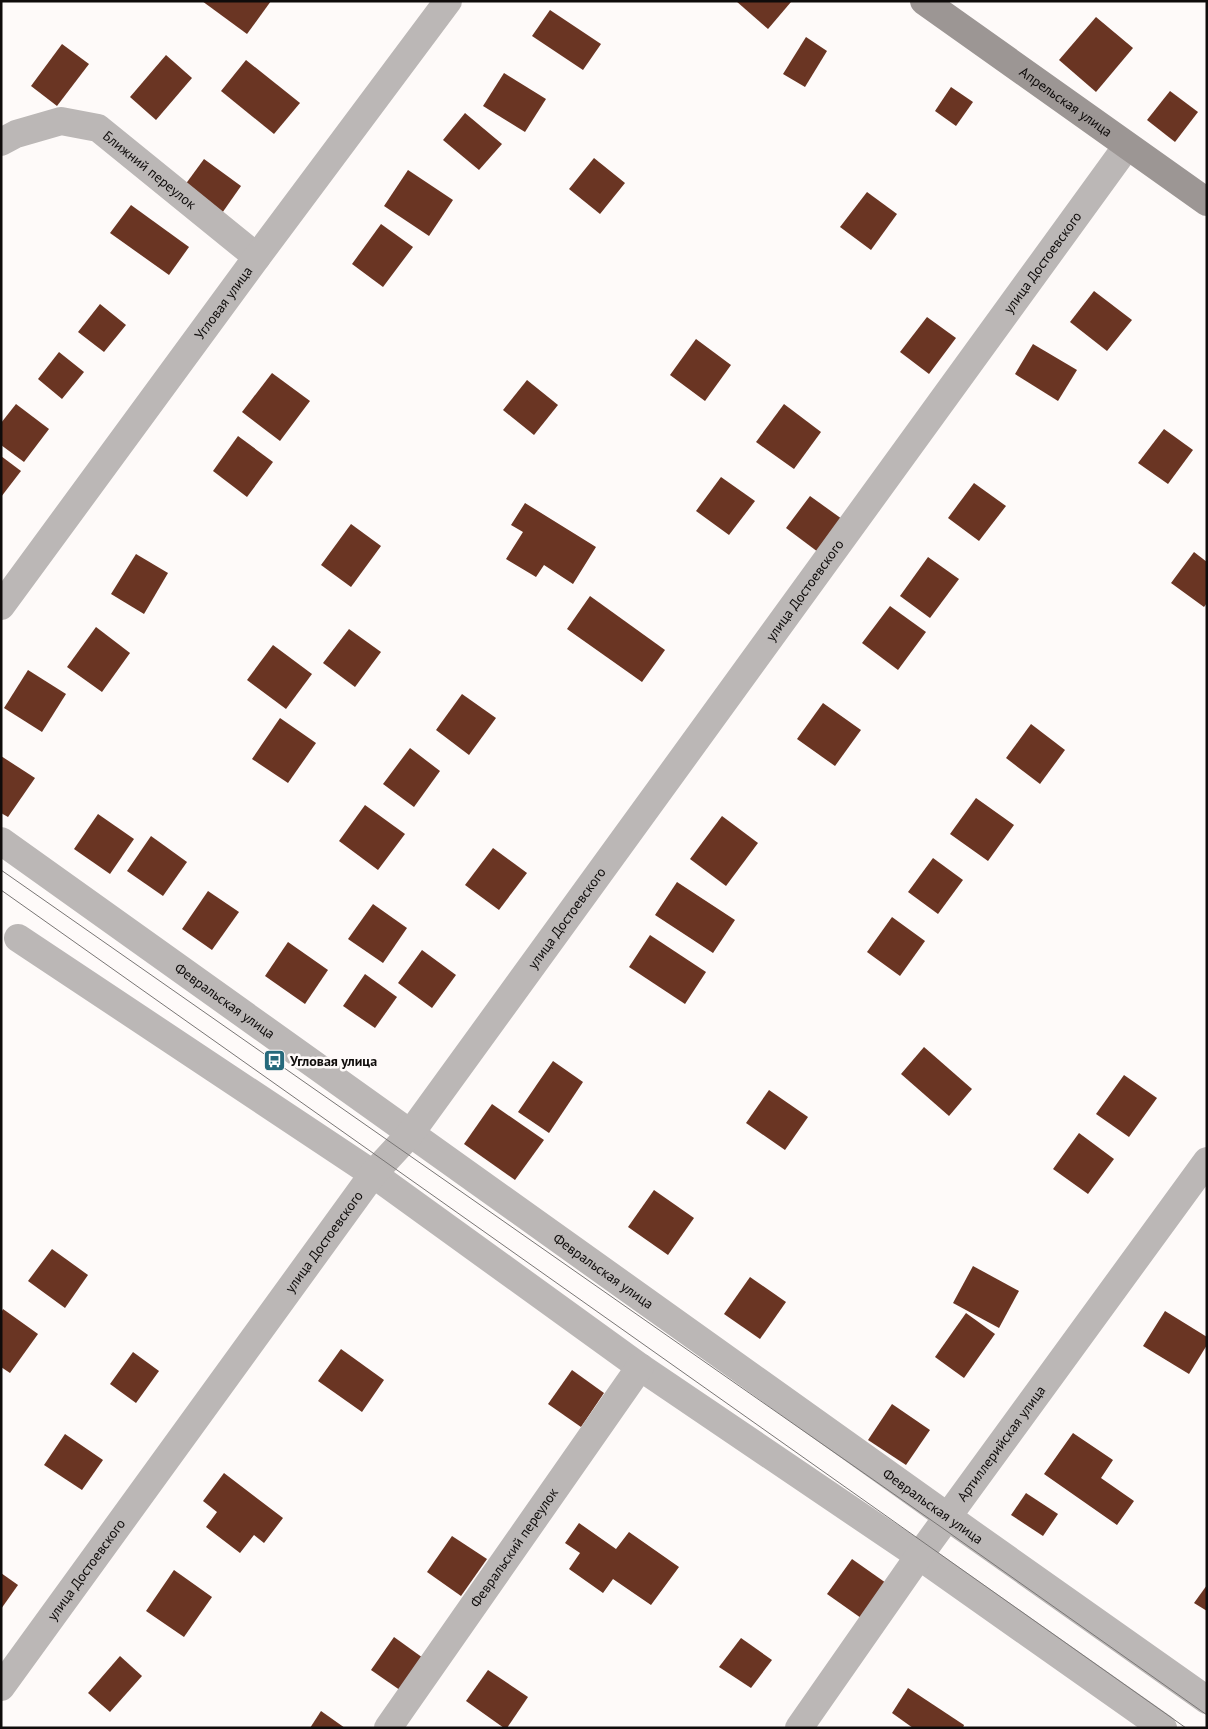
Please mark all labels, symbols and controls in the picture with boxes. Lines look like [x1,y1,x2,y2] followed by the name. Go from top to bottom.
[1016,63,1116,141] street label: Апрельская улица
[99,127,200,213] street label: Ближний переулок
[999,208,1085,317] street label: улица Достоевского
[191,263,256,343] street label: Угловая улица
[762,536,848,645] street label: улица Достоевского
[524,864,610,973] street label: улица Достоевского
[171,959,279,1043] street label: Февральская улица
[262,1049,286,1073] bus stop icon: Угловая улица
[289,1052,377,1070] place label: Угловая улица
[281,1187,367,1296] street label: улица Достоевского
[550,1229,657,1313] street label: Февральская улица
[953,1382,1049,1505] street label: Артиллерийская улица
[879,1464,987,1548] street label: Февральская улица
[466,1484,562,1611] street label: Февральский переулок
[43,1515,129,1624] street label: улица Достоевского

